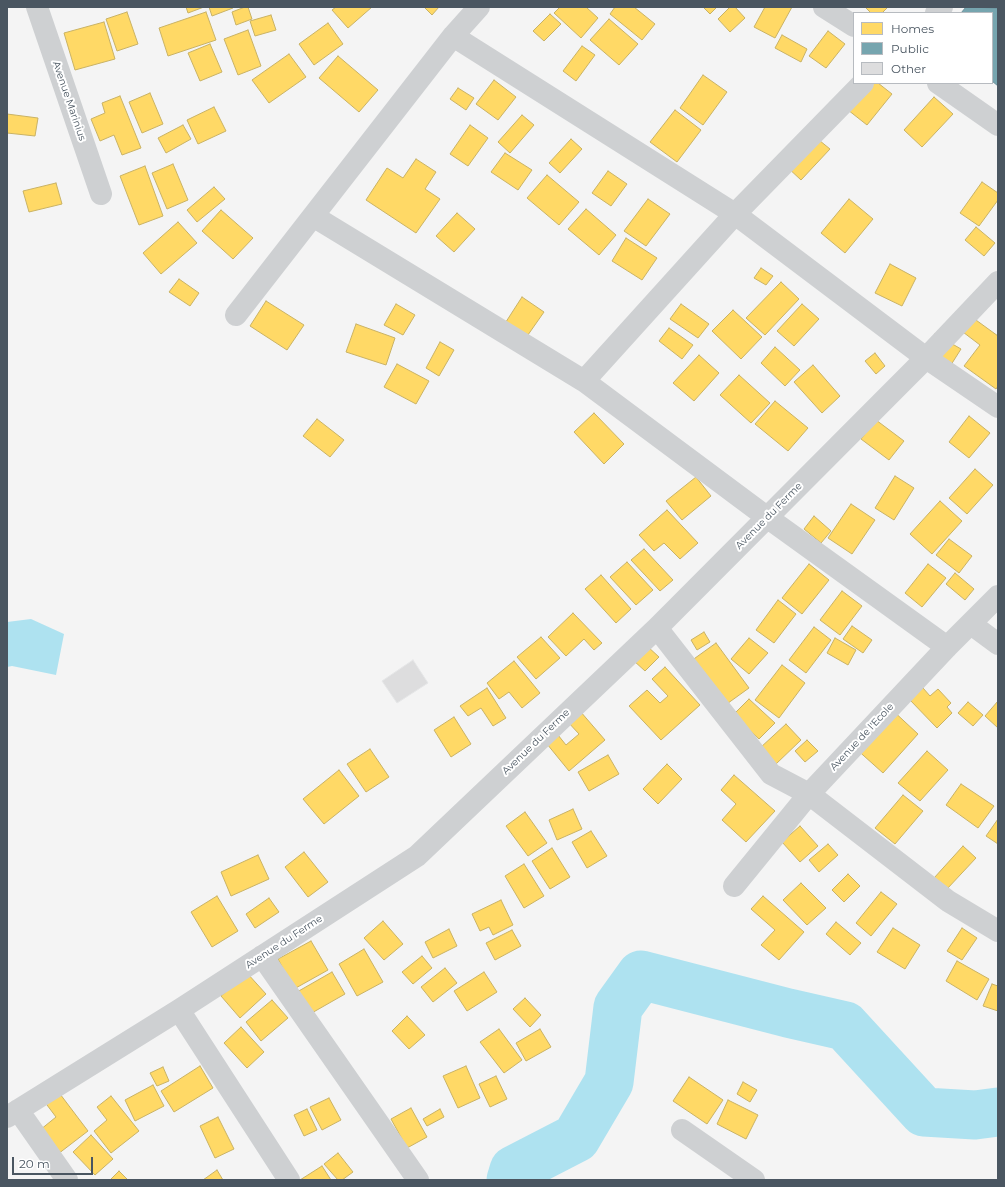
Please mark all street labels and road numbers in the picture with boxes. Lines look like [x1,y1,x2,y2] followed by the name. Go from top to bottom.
[50,60,88,142] street label: Avenue Marinius
[733,480,805,552] street label: Avenue du Ferme
[828,701,896,773] street label: Avenue de l'Ecole
[500,707,572,777] street label: Avenue du Ferme
[243,913,325,971] street label: Avenue du Ferme

